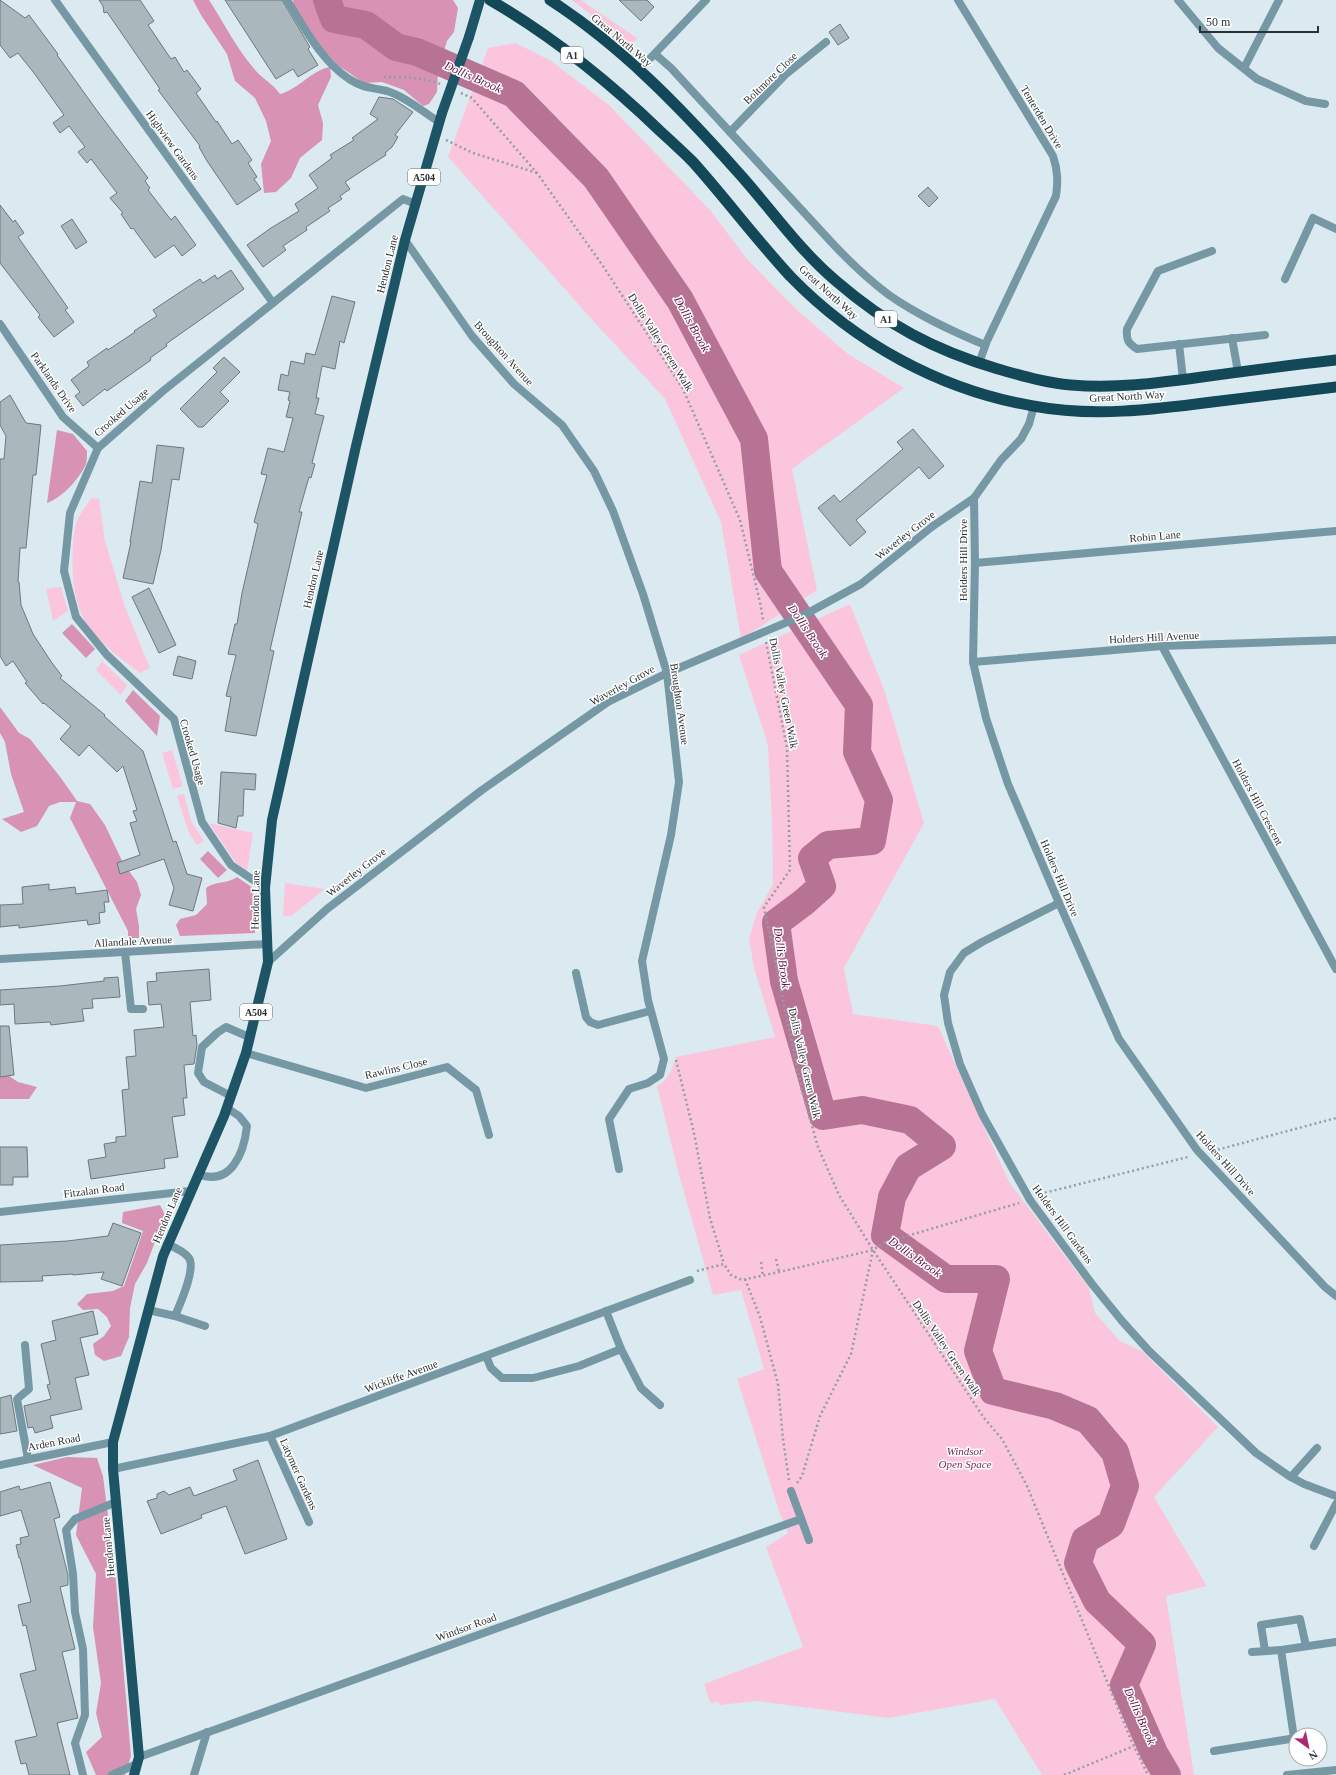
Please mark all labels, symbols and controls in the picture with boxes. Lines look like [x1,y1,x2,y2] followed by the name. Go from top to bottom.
[1200,8,1318,34] scale bar
[589,11,655,69] street label: Great North Way
[1206,15,1231,29] text: 50 m
[561,47,583,63] road number: A1
[741,50,799,106] street label: Boltmore Close
[441,58,504,96] water label: Dollis Brook
[1018,83,1066,151] street label: Tenterden Drive
[144,108,202,182] street label: Highview Gardens
[408,169,440,185] road number: A504
[374,234,400,294] street label: Hendon Lane
[797,262,861,322] street label: Great North Way
[626,291,696,393] street label: Dollis Valley Green Walk
[671,293,713,355] water label: Dollis Brook
[875,311,897,327] road number: A1
[472,318,536,388] street label: Broughton Avenue
[29,349,79,415] street label: Parklands Drive
[91,385,151,439] street label: Crooked Usage
[1089,388,1165,404] street label: Great North Way
[873,508,937,562] street label: Waverley Grove
[957,519,969,601] street label: Holders Hill Drive
[1129,528,1181,544] street label: Robin Lane
[300,549,326,609] street label: Hendon Lane
[785,601,831,661] water label: Dollis Brook
[1109,629,1199,645] street label: Holders Hill Avenue
[767,637,801,750] street label: Dollis Valley Green Walk
[588,662,657,708] street label: Waverley Grove
[668,662,692,746] street label: Broughton Avenue
[178,718,208,787] street label: Crooked Usage
[1230,757,1286,847] street label: Holders Hill Crescent
[1038,838,1082,918] street label: Holders Hill Drive
[324,845,388,899] street label: Waverley Grove
[248,870,262,930] street label: Hendon Lane
[771,926,793,990] water label: Dollis Brook
[94,933,173,949] street label: Allandale Avenue
[240,1004,272,1020] road number: A504
[786,1007,824,1120] street label: Dollis Valley Green Walk
[364,1055,429,1081] street label: Rawlins Close
[1194,1128,1258,1198] street label: Holders Hill Drive
[63,1180,126,1200] street label: Fitzalan Road
[1030,1182,1096,1266] street label: Holders Hill Gardens
[150,1185,184,1245] street label: Hendon Lane
[885,1233,945,1281] water label: Dollis Brook
[911,1298,984,1398] street label: Dollis Valley Green Walk
[363,1357,439,1395] street label: Wickliffe Avenue
[27,1431,82,1453] street label: Arden Road
[278,1437,320,1511] street label: Latymer Gardens
[939,1445,992,1470] park label: Windsor Open Space
[99,1517,117,1577] street label: Hendon Lane
[434,1610,498,1643] street label: Windsor Road
[1121,1684,1159,1747] water label: Dollis Brook
[1288,1727,1328,1767] north arrow
[1307,1748,1320,1763] text: N

